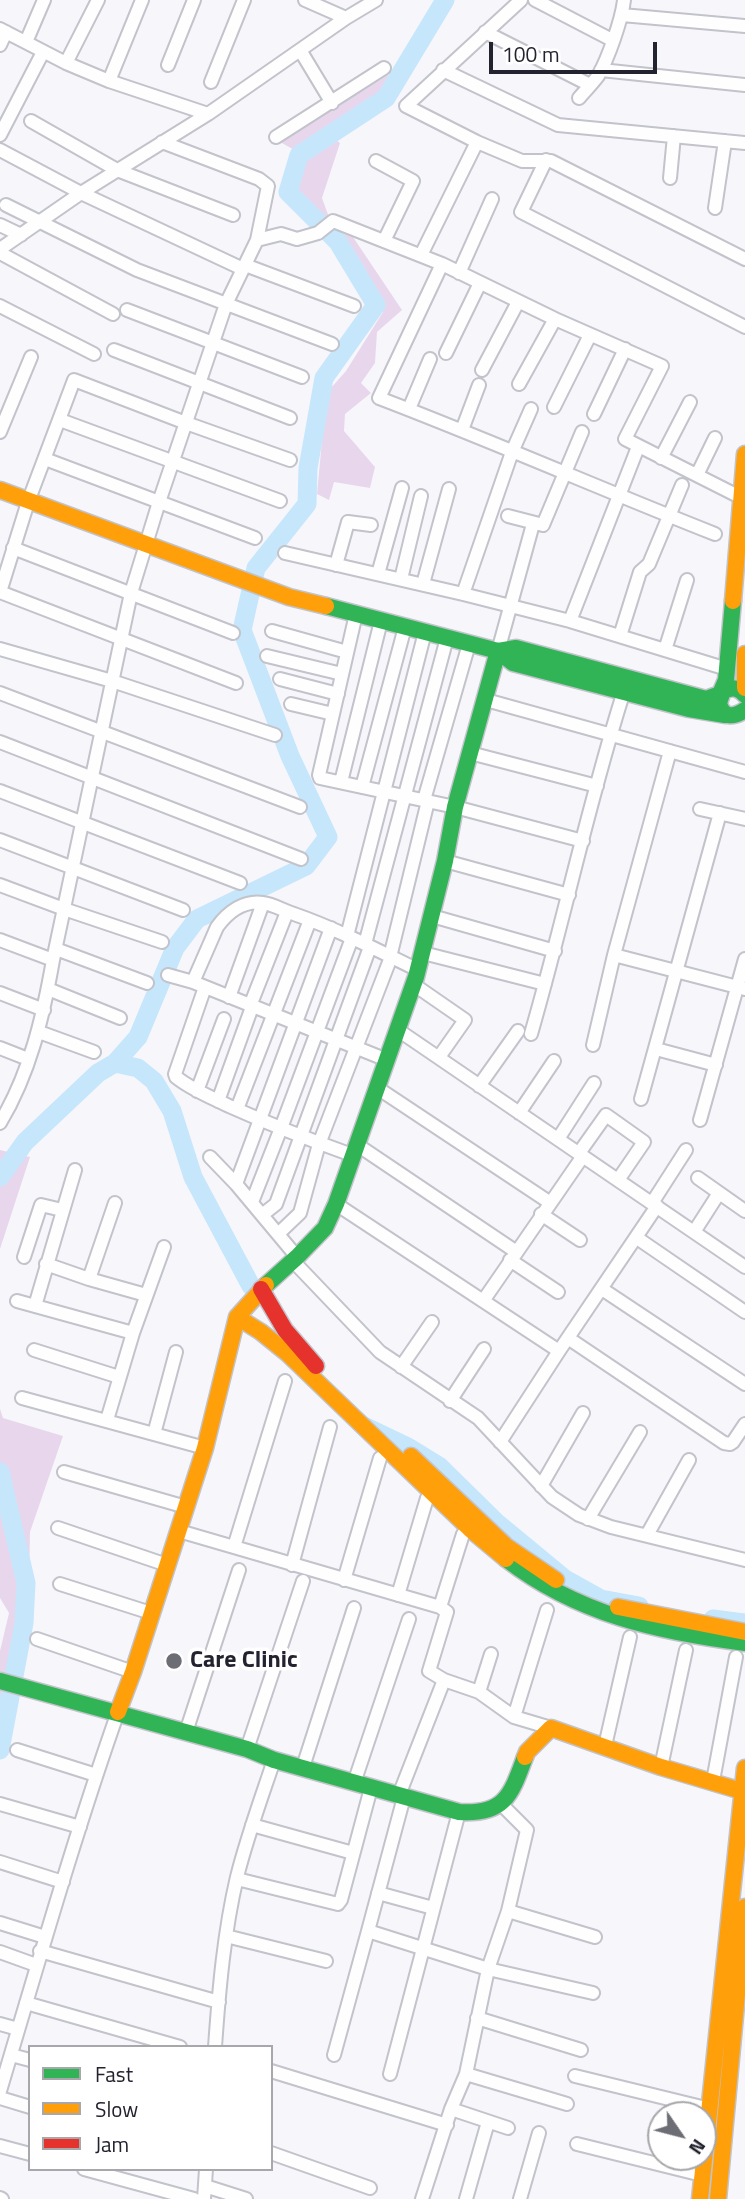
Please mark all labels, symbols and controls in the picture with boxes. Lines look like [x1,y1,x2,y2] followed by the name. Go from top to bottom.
[493,28,661,72] scale bar
[502,38,559,70] text: 100 m
[190,1647,298,1675] place label: Care Clinic
[164,1651,184,1671] marker: Care Clinic
[28,2045,273,2171] legend
[95,2058,133,2090] text: Fast
[95,2093,138,2125] text: Slow
[647,2101,717,2171] north arrow
[95,2128,129,2160] text: Jam
[682,2133,714,2161] text: N

